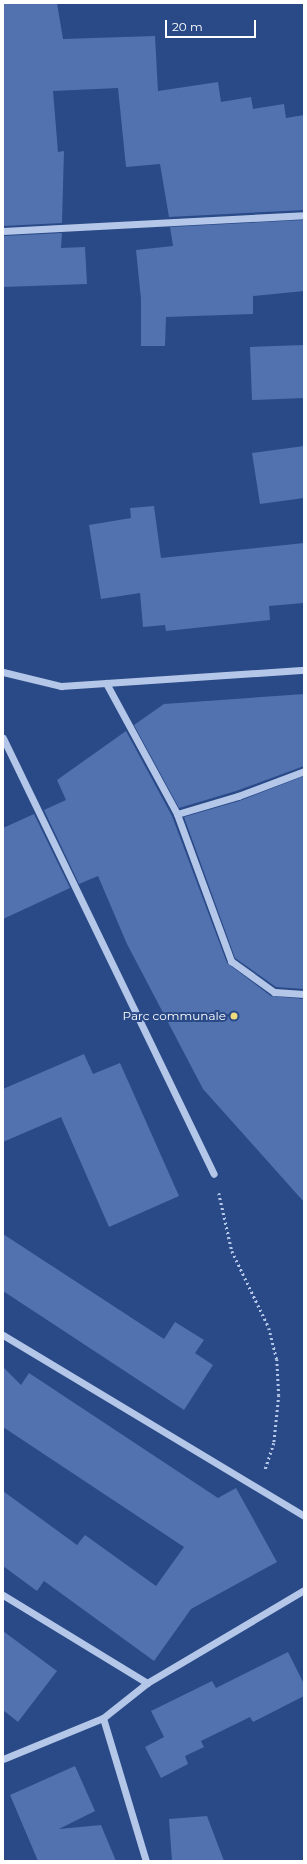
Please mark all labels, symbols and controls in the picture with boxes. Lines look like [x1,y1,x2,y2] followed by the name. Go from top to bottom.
[167,12,258,38] scale bar
[172,19,203,34] text: 20 m
[123,1009,226,1023] place label: Parc communale
[229,1011,239,1021] marker: Parc communale

